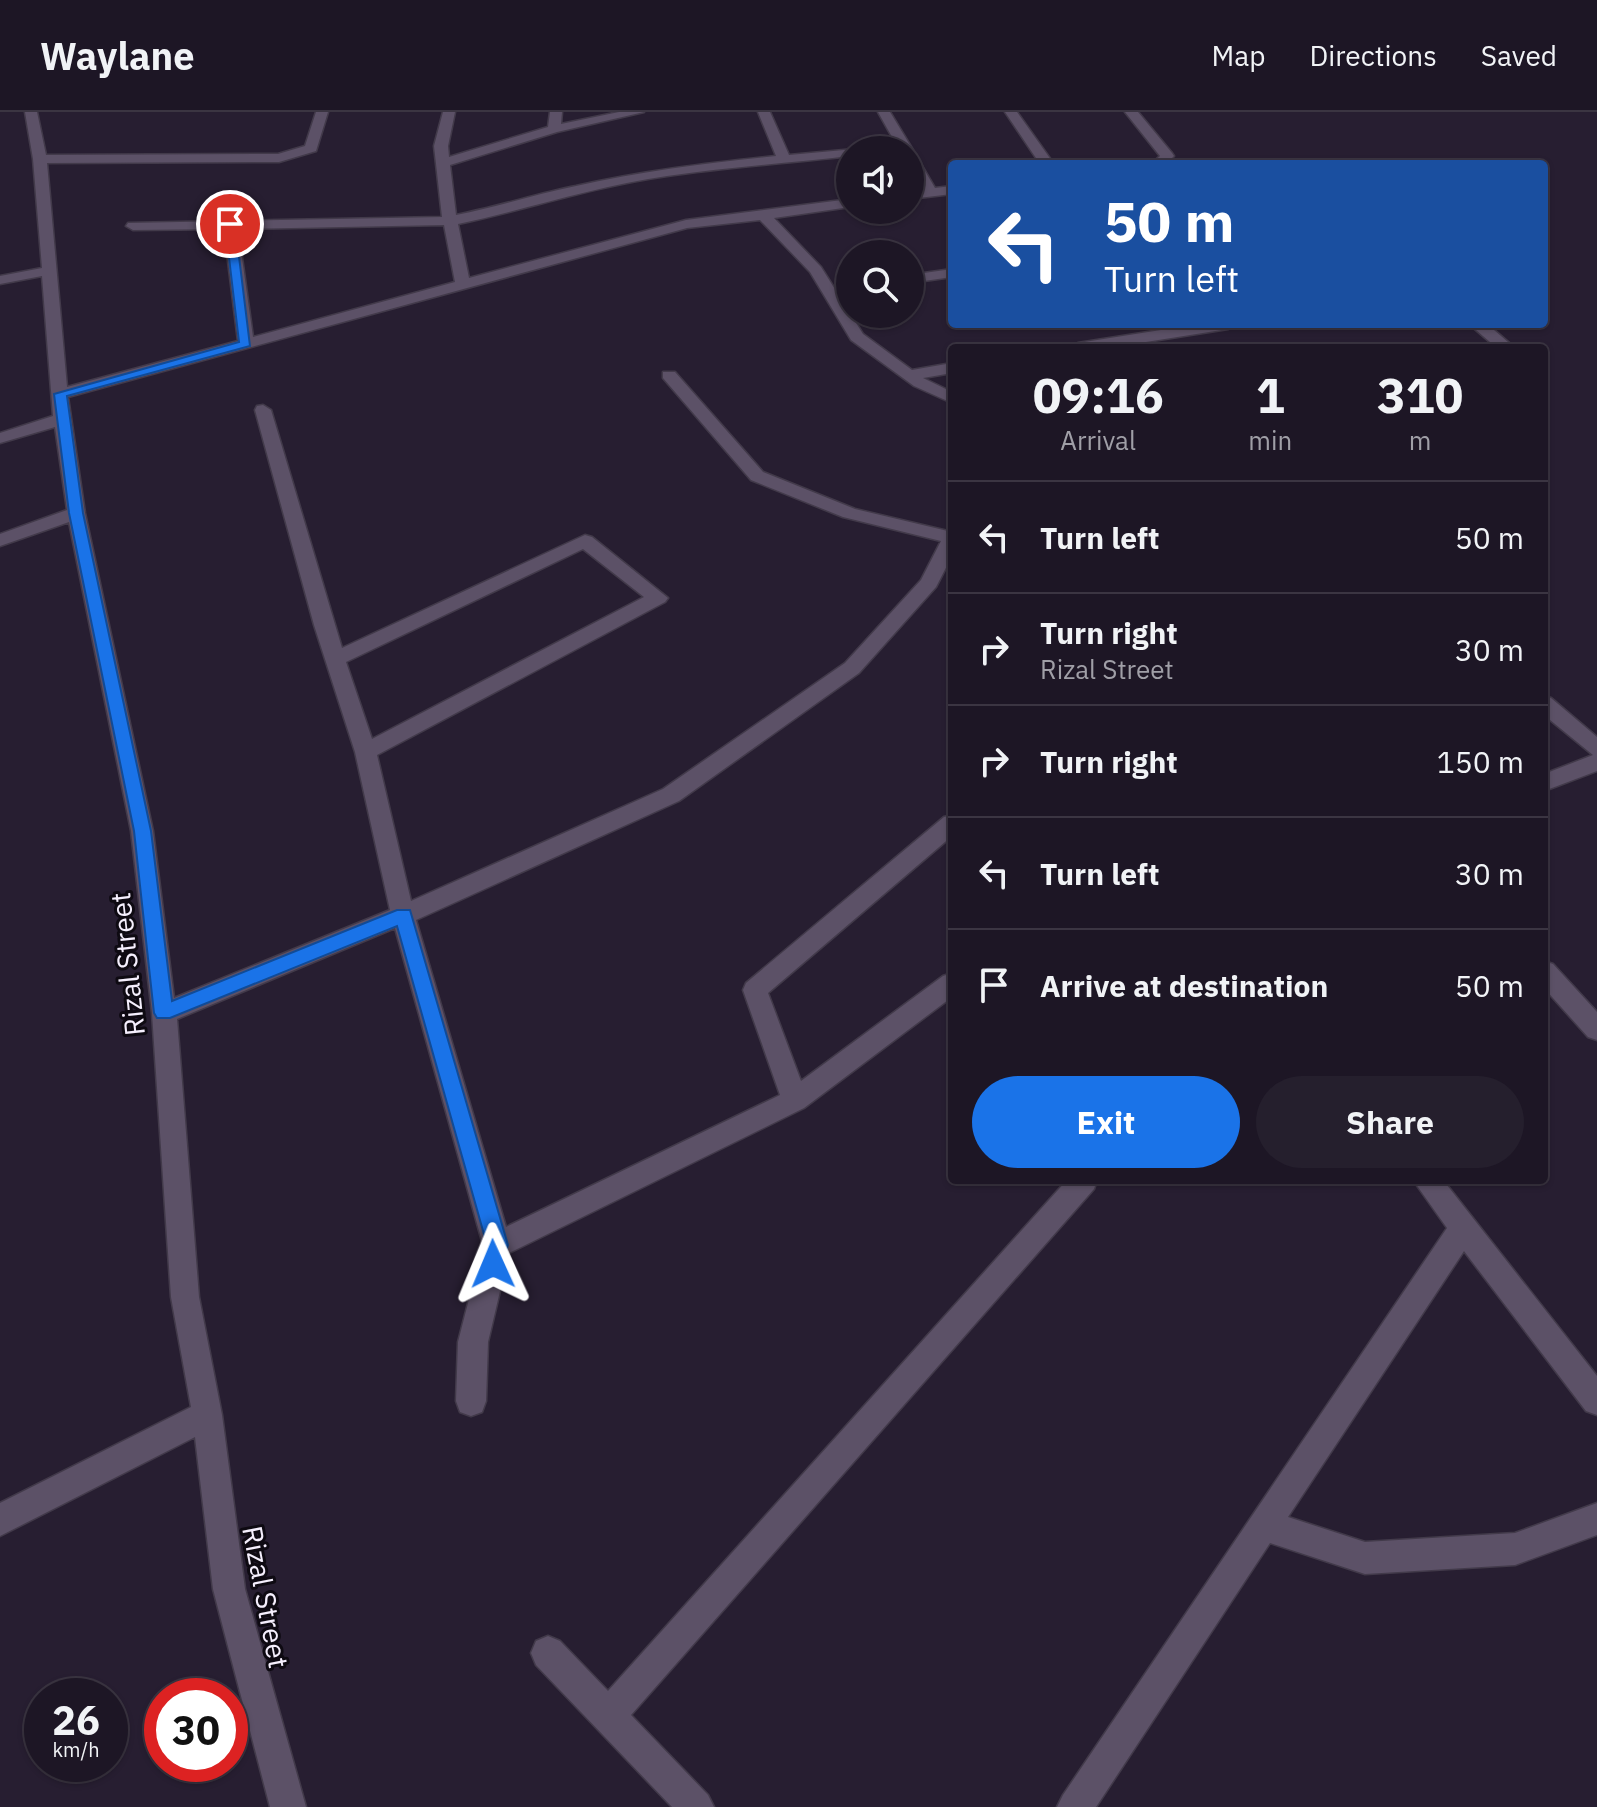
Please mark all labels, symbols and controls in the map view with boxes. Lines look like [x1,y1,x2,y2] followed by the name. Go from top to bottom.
[40,31,195,80] text: Waylane
[1211,37,1265,74] text: Map
[1309,37,1437,74] text: Directions
[1481,37,1557,74] text: Saved
[836,136,924,328] map controls
[836,136,924,224] button: sound
[1104,185,1234,257] text: 50 m
[196,190,264,258] pin
[972,192,1076,296] icon: left
[208,202,252,246] icon: arrive
[836,240,924,328] button: search
[1104,255,1239,302] text: Turn left
[1033,364,1164,426] text: 09:16
[1256,364,1285,426] text: 1
[1377,364,1463,426] text: 310
[1060,423,1136,457] text: Arrival
[1248,423,1292,457] text: min
[1409,423,1431,457] text: m
[972,515,1016,559] icon: left
[1040,518,1159,557] text: Turn left
[1455,518,1524,557] text: 50 m
[1040,613,1178,652] text: Turn right
[972,627,1016,671] icon: right
[1455,630,1524,669] text: 30 m
[1040,652,1174,686] text: Rizal Street
[972,739,1016,783] icon: right
[1040,742,1178,781] text: Turn right
[1437,742,1524,781] text: 150 m
[972,851,1016,895] icon: left
[1040,854,1159,893] text: Turn left
[1455,854,1524,893] text: 30 m
[101,891,153,1037] street label: Rizal Street
[972,963,1016,1007] icon: arrive
[1040,966,1328,1005] text: Arrive at destination
[1455,966,1524,1005] text: 50 m
[972,1076,1240,1168] button: Exit
[1256,1076,1524,1168] button: Share
[451,1222,535,1306] position arrow
[234,1523,298,1671] street label: Rizal Street
[144,1678,248,1782] speed limit sign: 30
[52,1694,100,1746] text: 26
[52,1736,100,1763] text: km/h

